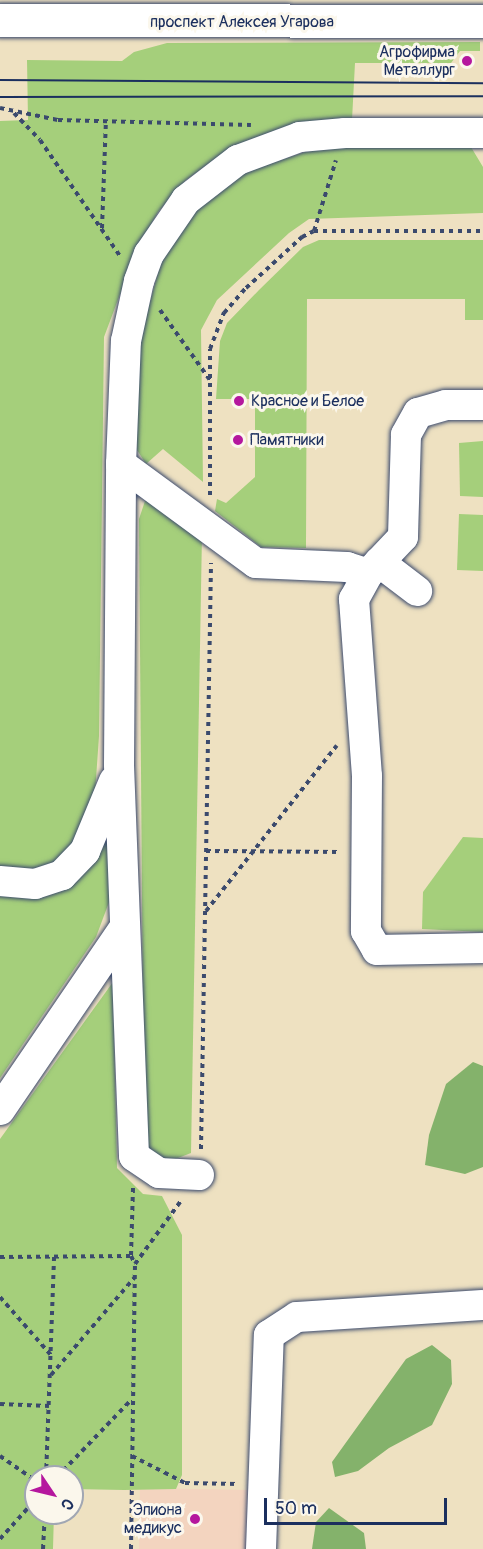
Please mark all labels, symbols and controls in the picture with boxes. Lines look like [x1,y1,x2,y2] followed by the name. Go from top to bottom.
[150,12,334,32] street label: проспект Алексея Угарова
[379,42,455,80] place label: Агрофирма Металлург
[460,54,474,68] marker: Агрофирма Металлург
[251,391,364,411] place label: Красное и Белое
[232,394,246,408] marker: Красное и Белое
[250,430,324,450] place label: Памятники
[231,433,245,447] marker: Памятники
[24,1465,84,1525] north arrow
[267,1486,450,1524] scale bar
[56,1494,78,1514] text: С
[275,1497,317,1520] text: 50 m
[124,1500,182,1538] place label: Эпиона медикус
[186,1510,204,1528] marker: Эпиона медикус

